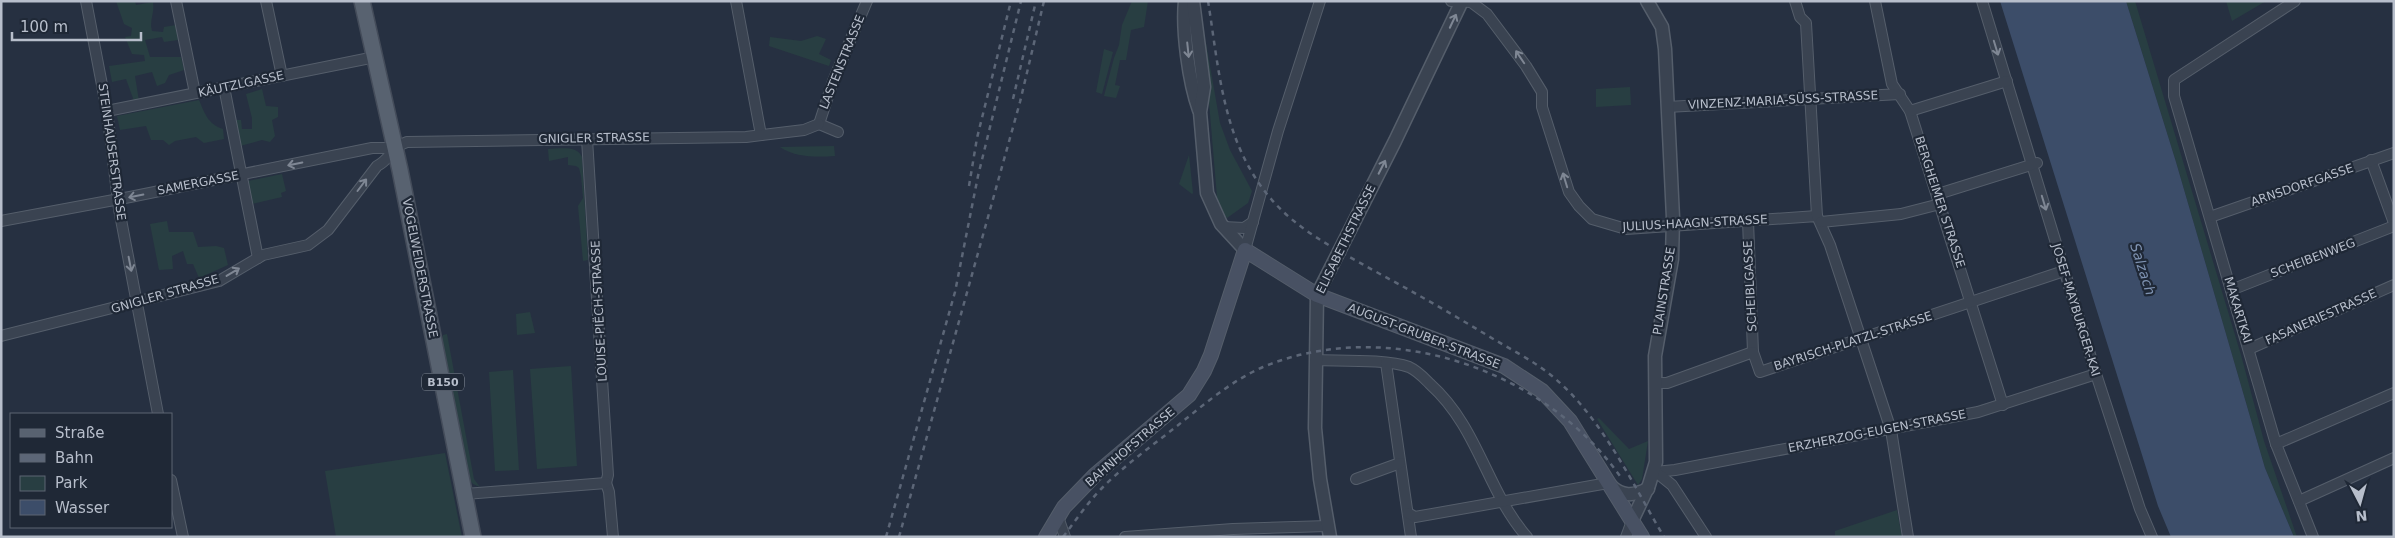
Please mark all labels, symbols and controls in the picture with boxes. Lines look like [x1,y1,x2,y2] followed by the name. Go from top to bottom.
[12,10,141,42] scale bar
[817,13,867,111] street label: LASTENSTRASSE
[1448,14,1458,29] one-way arrow
[20,18,68,36] text: 100 m
[1992,39,2002,55] one-way arrow
[1183,41,1192,57] one-way arrow
[1515,51,1525,65] one-way arrow
[197,67,285,100] street label: KÄUTZLGASSE
[95,82,129,222] street label: STEINHAUSERSTRASSE
[1687,86,1878,112] street label: VINZENZ-MARIA-SÜSS-STRASSE
[538,130,650,146] street label: GNIGLER STRASSE
[1912,134,1968,270] street label: BERGHEIMER STRASSE
[287,160,303,169] one-way arrow
[1377,160,1387,175] one-way arrow
[2249,161,2355,209] street label: ARNSDORFGASSE
[156,168,240,198] street label: SAMERGASSE
[1560,172,1570,188] one-way arrow
[357,179,368,192] one-way arrow
[1313,182,1379,296] street label: ELISABETHSTRASSE
[128,192,144,201] one-way arrow
[2040,195,2050,211] one-way arrow
[400,197,440,339] street label: VOGELWEIDERSTRASSE
[1621,212,1768,234] street label: JULIUS-HAAGN-STRASSE
[2269,235,2357,281] street label: SCHEIBENWEG
[587,240,610,382] street label: LOUISE-PIËCH-STRASSE
[1741,240,1759,332] street label: SCHEIBLGASSE
[2049,241,2103,378] street label: JOSEF-MAYBURGER-KAI
[2127,241,2159,297] water label: Salzach
[1650,246,1678,336] street label: PLAINSTRASSE
[125,256,135,272] one-way arrow
[226,267,240,277] one-way arrow
[110,272,220,316] street label: GNIGLER STRASSE
[2221,275,2255,345] street label: MAKARTKAI
[2263,286,2379,348] street label: FASANERIESTRASSE
[1346,300,1502,372] street label: AUGUST-GRUBER-STRASSE
[1772,309,1934,373] street label: BAYRISCH-PLATZL-STRASSE
[422,374,464,391] road number: B150
[1083,405,1177,489] street label: BAHNHOFSTRASSE
[1787,407,1967,455] street label: ERZHERZOG-EUGEN-STRASSE
[10,413,172,528] legend
[55,424,104,442] text: Straße
[55,449,94,467] text: Bahn
[55,474,88,492] text: Park
[2335,478,2385,528] north arrow
[55,499,110,517] text: Wasser
[2355,507,2368,524] text: N

